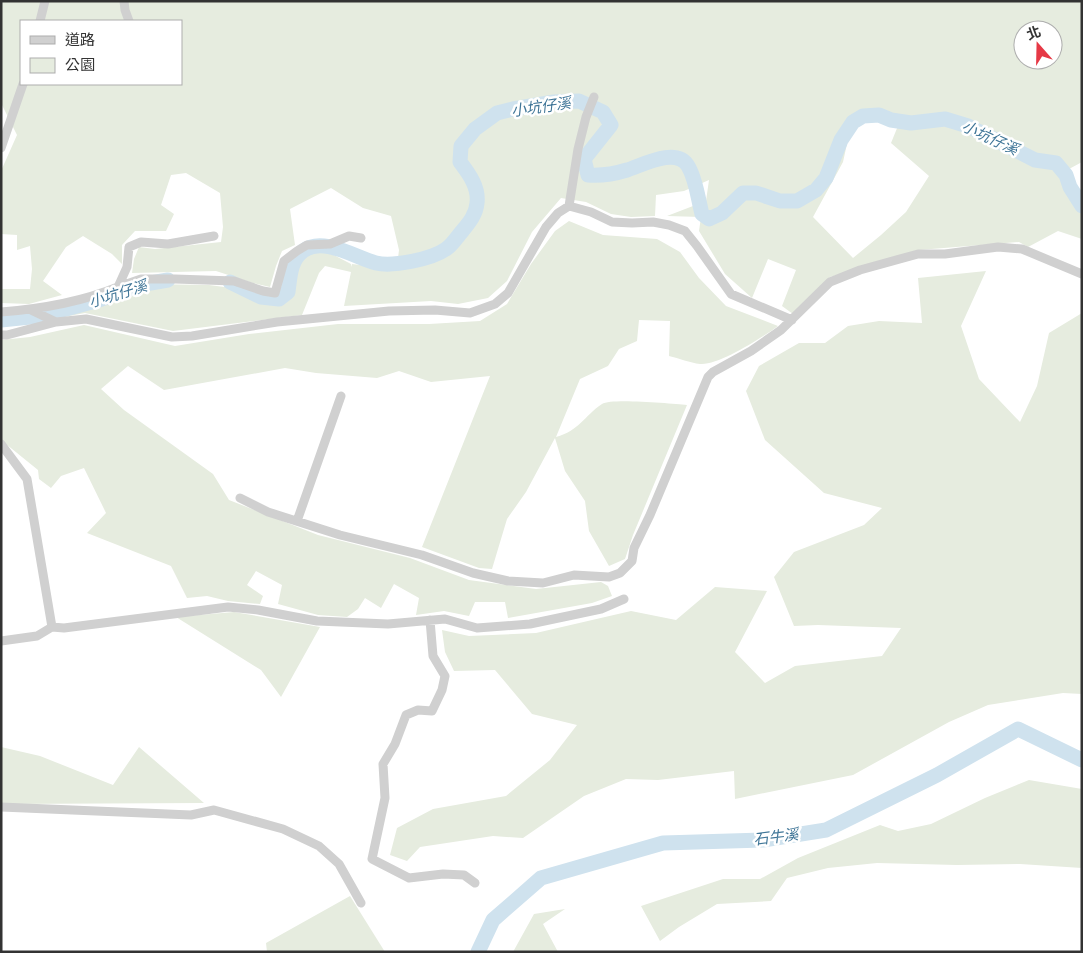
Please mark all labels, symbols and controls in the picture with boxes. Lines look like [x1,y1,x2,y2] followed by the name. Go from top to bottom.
[20,20,182,85] legend
[1013,20,1063,70] north arrow
[1024,23,1043,44] text: 北
[65,31,95,49] text: 道路
[65,56,95,74] text: 公園
[510,94,574,120] water label: 小坑仔溪
[959,117,1023,160] water label: 小坑仔溪
[87,276,151,311] water label: 小坑仔溪
[753,825,801,849] water label: 石牛溪

